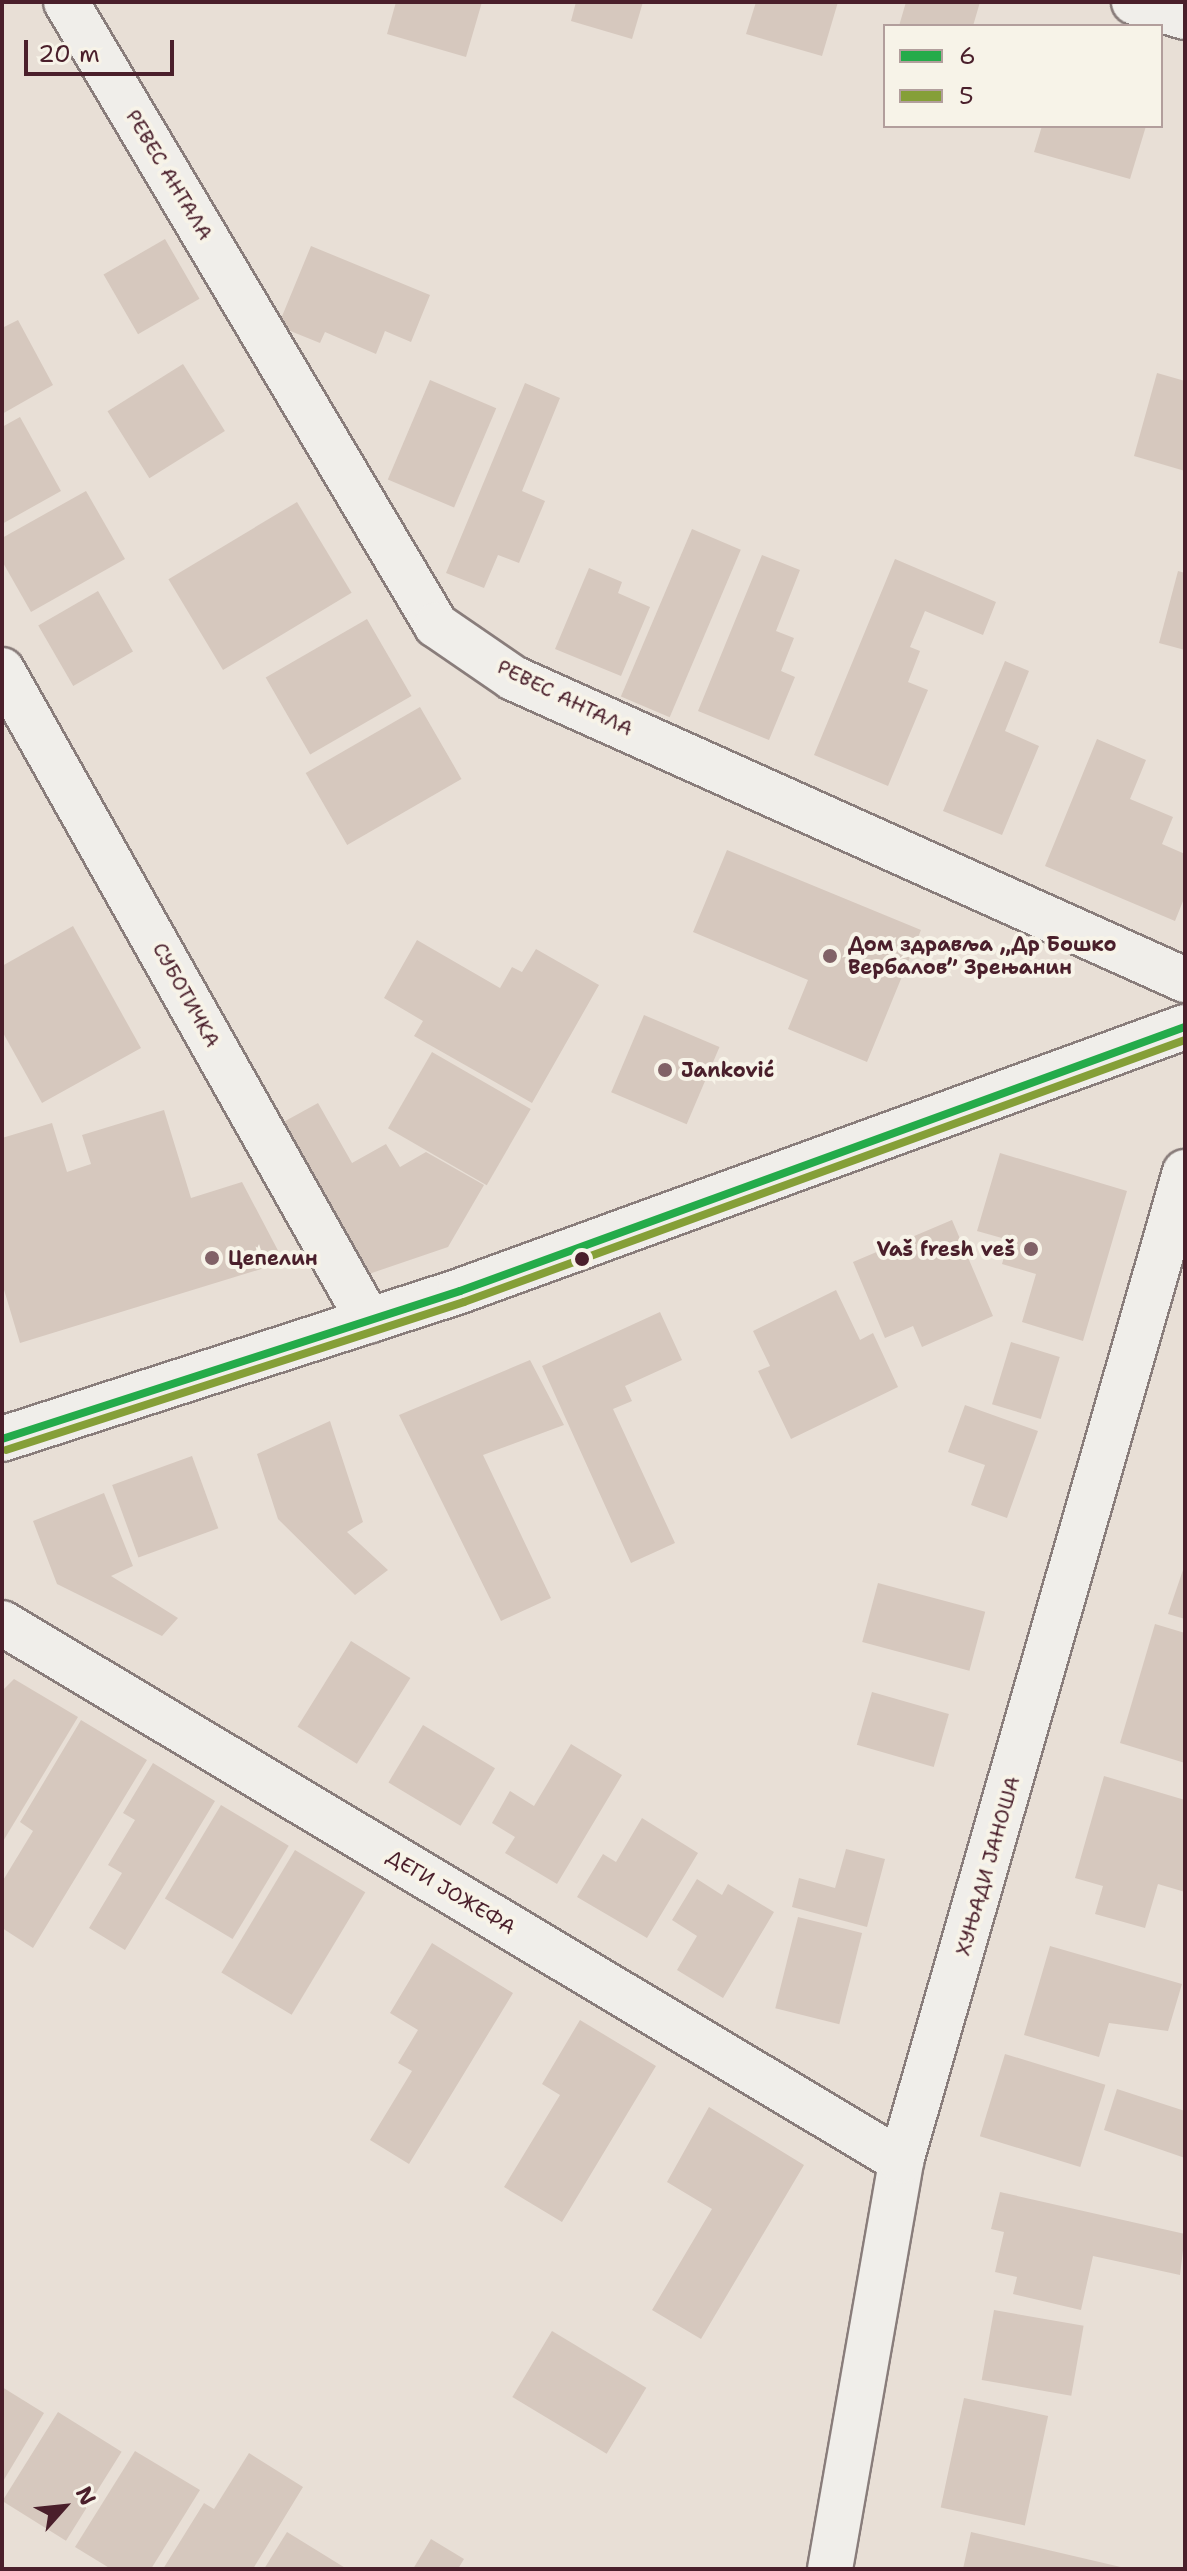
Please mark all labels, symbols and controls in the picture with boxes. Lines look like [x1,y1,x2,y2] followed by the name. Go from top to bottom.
[28,24,178,74] scale bar
[883,24,1163,128] legend
[38,38,100,70] text: 20 m
[959,40,976,72] text: 6
[959,80,974,112] text: 5
[121,105,217,245] street label: РЕВЕС АНТАЛА
[493,655,637,741] street label: РЕВЕС АНТАЛА
[848,932,1116,979] place label: Дом здравља „Др Бошко Вербалов” Зрењанин
[147,938,225,1052] street label: СУБОТИЧКА
[819,945,841,967] marker: Дом здравља „Др Бошко Вербалов” Зрењанин
[681,1058,774,1082] place label: Janković
[656,1061,674,1079] marker: Janković
[876,1237,1015,1261] place label: Vaš fresh veš
[1022,1240,1040,1258] marker: Vaš fresh veš
[228,1246,318,1270] place label: Цепелин
[203,1249,221,1267] marker: Цепелин
[574,1251,590,1267] unlabelled marker
[951,1774,1025,1958] street label: ХУЊАДИ ЈАНОША
[383,1844,519,1940] street label: ДЕГИ ЈОЖЕФА
[24,2467,104,2547] north arrow
[69,2482,103,2510] text: N

